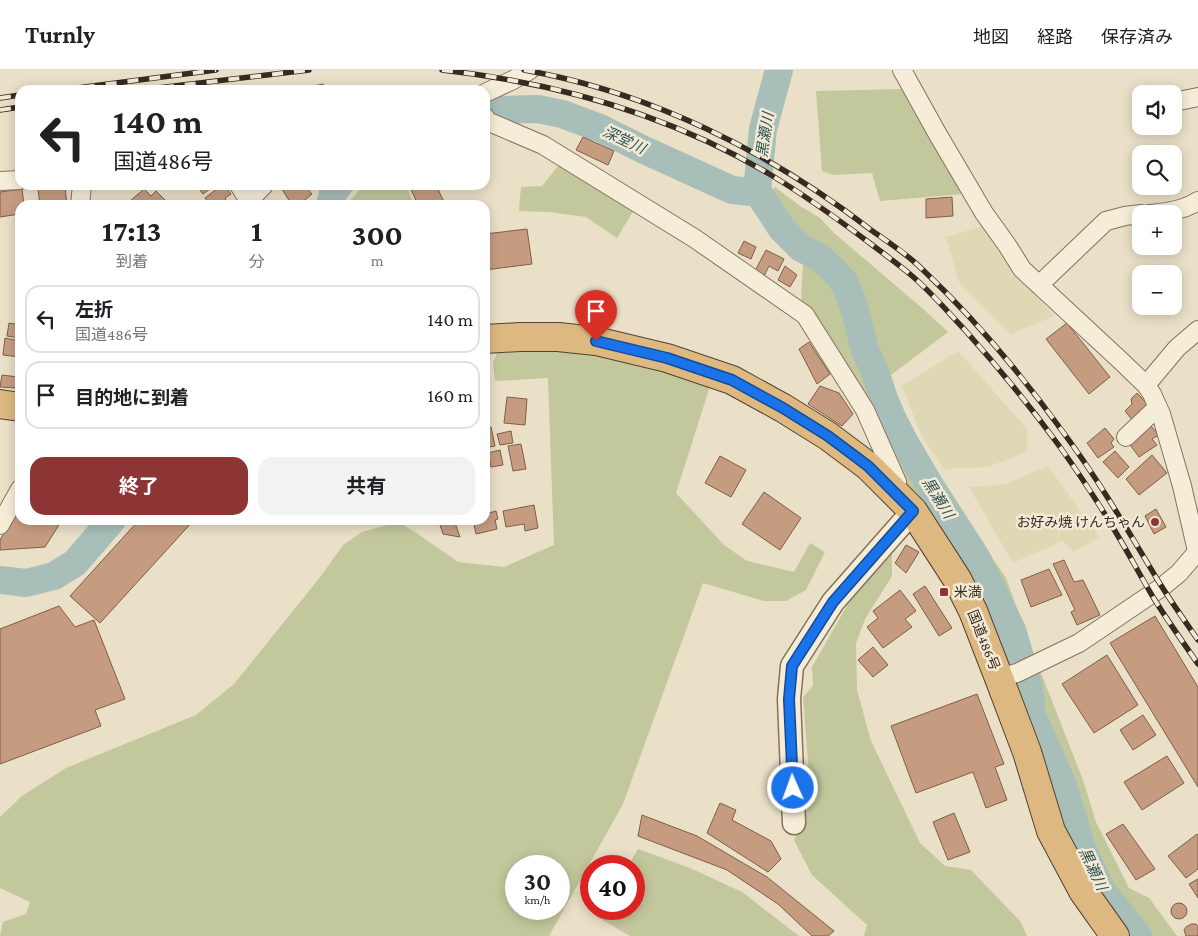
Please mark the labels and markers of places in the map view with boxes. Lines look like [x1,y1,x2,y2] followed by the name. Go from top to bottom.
[575,290,617,341] pin
[1016,514,1145,530] place label: お好み焼 けんちゃん
[1149,516,1161,528] marker: お好み焼 けんちゃん
[954,584,982,600] place label: 米満
[938,586,950,598] marker: 米満

